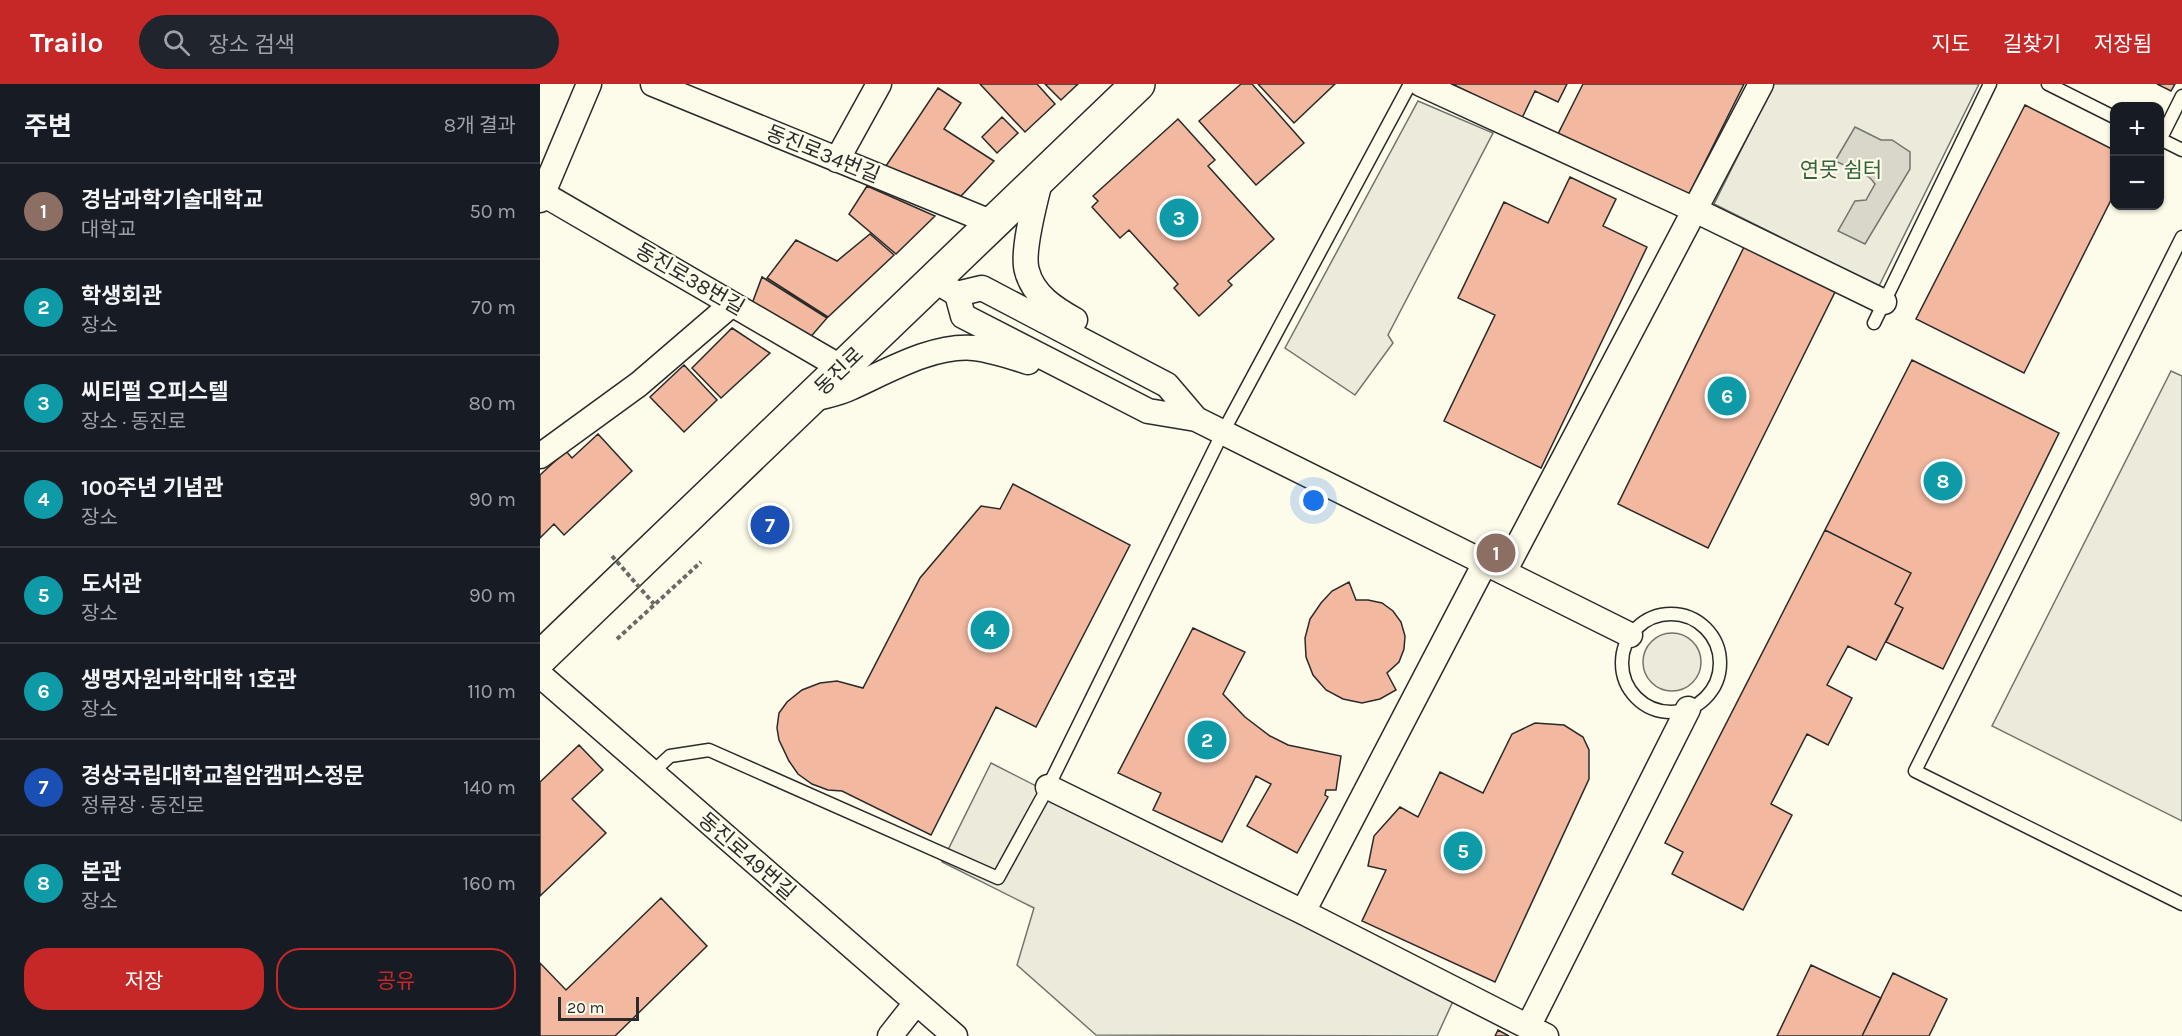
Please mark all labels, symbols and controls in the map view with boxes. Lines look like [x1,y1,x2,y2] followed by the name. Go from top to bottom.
[139,15,559,69] search box
[30,26,103,59] text: Trailo
[160,26,193,59] icon: search
[208,32,295,58] text: 장소 검색
[1931,32,1970,56] text: 지도
[2003,32,2061,56] text: 길찾기
[2094,32,2152,56] text: 저장됨
[2110,102,2164,210] map controls
[2110,102,2164,156] button: +
[24,111,72,142] text: 주변
[444,114,516,137] text: 8개 결과
[763,120,883,188] street label: 동진로34번길
[2110,156,2164,210] button: −
[1800,158,1882,182] park label: 연못 쉼터
[81,187,263,213] text: 경남과학기술대학교
[1160,196,1198,240] pin: 3
[40,200,47,223] text: 1
[469,200,516,223] text: 50 m
[81,218,136,241] text: 대학교
[631,238,749,320] street label: 동진로38번길
[81,283,162,309] text: 학생회관
[37,296,50,319] text: 2
[471,296,516,319] text: 70 m
[81,314,118,337] text: 장소
[810,342,868,400] street label: 동진로
[1708,374,1746,418] pin: 6
[81,379,228,405] text: 씨티펄 오피스텔
[37,392,50,415] text: 3
[468,392,516,415] text: 80 m
[81,410,186,433] text: 장소 · 동진로
[1924,458,1962,504] pin: 8
[81,475,223,501] text: 100주년 기념관
[1299,486,1328,515] your location
[38,488,49,511] text: 4
[469,488,516,511] text: 90 m
[750,502,790,548] pin: 7
[81,506,118,529] text: 장소
[1476,530,1516,576] pin: 1
[81,571,142,597] text: 도서관
[38,584,49,607] text: 5
[469,584,516,607] text: 90 m
[81,602,118,625] text: 장소
[970,608,1010,652] pin: 4
[81,667,297,693] text: 생명자원과학대학 1호관
[37,680,50,703] text: 6
[467,680,516,703] text: 110 m
[81,698,118,721] text: 장소
[1188,718,1226,762] pin: 2
[81,763,364,789] text: 경상국립대학교칠암캠퍼스정문
[39,776,48,799] text: 7
[463,776,516,799] text: 140 m
[81,794,204,817] text: 정류장 · 동진로
[694,807,800,905] street label: 동진로49번길
[1444,828,1482,873] pin: 5
[81,859,121,885] text: 본관
[37,872,50,895] text: 8
[463,872,516,895] text: 160 m
[81,890,118,913] text: 장소
[24,948,264,1010] button: 저장
[276,948,516,1010] button: 공유
[558,994,639,1022] scale bar
[567,998,605,1017] text: 20 m

